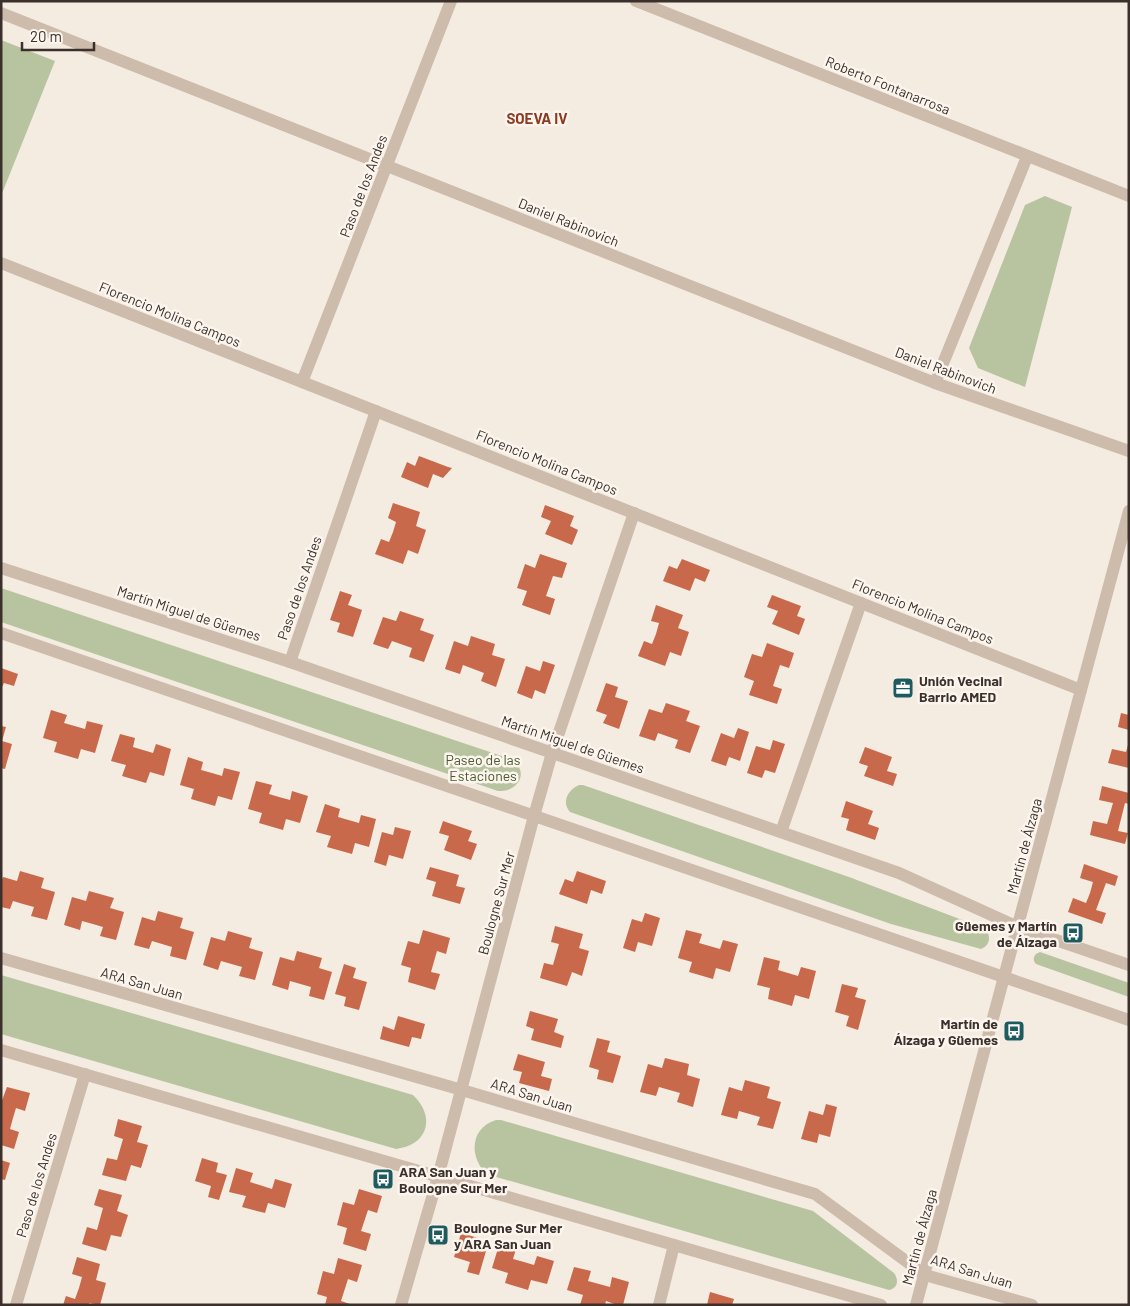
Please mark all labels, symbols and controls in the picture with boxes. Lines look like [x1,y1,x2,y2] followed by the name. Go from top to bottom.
[22,20,95,52] scale bar
[30,27,62,45] text: 20 m
[823,52,953,118] street label: Roberto Fontanarrosa
[506,109,568,127] district label: SOEVA IV
[336,132,390,240] street label: Paso de los Andes
[516,194,622,250] street label: Daniel Rabinovich
[97,278,243,350] street label: Florencio Molina Campos
[893,343,999,397] street label: Daniel Rabinovich
[474,426,620,498] street label: Florencio Molina Campos
[273,534,325,642] street label: Paso de los Andes
[850,575,996,647] street label: Florencio Molina Campos
[115,582,263,644] street label: Martín Miguel de Güemes
[919,672,1002,705] place label: Unión Vecinal Barrio AMED
[891,676,915,700] office icon: Unión Vecinal Barrio AMED
[499,712,647,777] street label: Martín Miguel de Güemes
[445,751,521,784] park label: Paseo de las Estaciones
[1003,796,1045,896] street label: Martín de Álzaga
[474,850,518,956] street label: Boulogne Sur Mer
[955,917,1057,950] place label: Güemes y Martín de Álzaga
[1061,921,1085,945] bus stop icon: Güemes y Martín de Álzaga
[99,963,185,1003] street label: ARA San Juan
[893,1015,998,1048] place label: Martín de Álzaga y Güemes
[1002,1019,1026,1043] bus stop icon: Martín de Álzaga y Güemes
[489,1074,575,1116] street label: ARA San Juan
[12,1130,60,1239] street label: Paso de los Andes
[399,1163,508,1196] place label: ARA San Juan y Boulogne Sur Mer
[371,1167,395,1191] bus stop icon: ARA San Juan y Boulogne Sur Mer
[898,1187,940,1287] street label: Martín de Álzaga
[454,1219,563,1252] place label: Boulogne Sur Mer y ARA San Juan
[426,1223,450,1247] bus stop icon: Boulogne Sur Mer y ARA San Juan
[929,1250,1015,1292] street label: ARA San Juan

